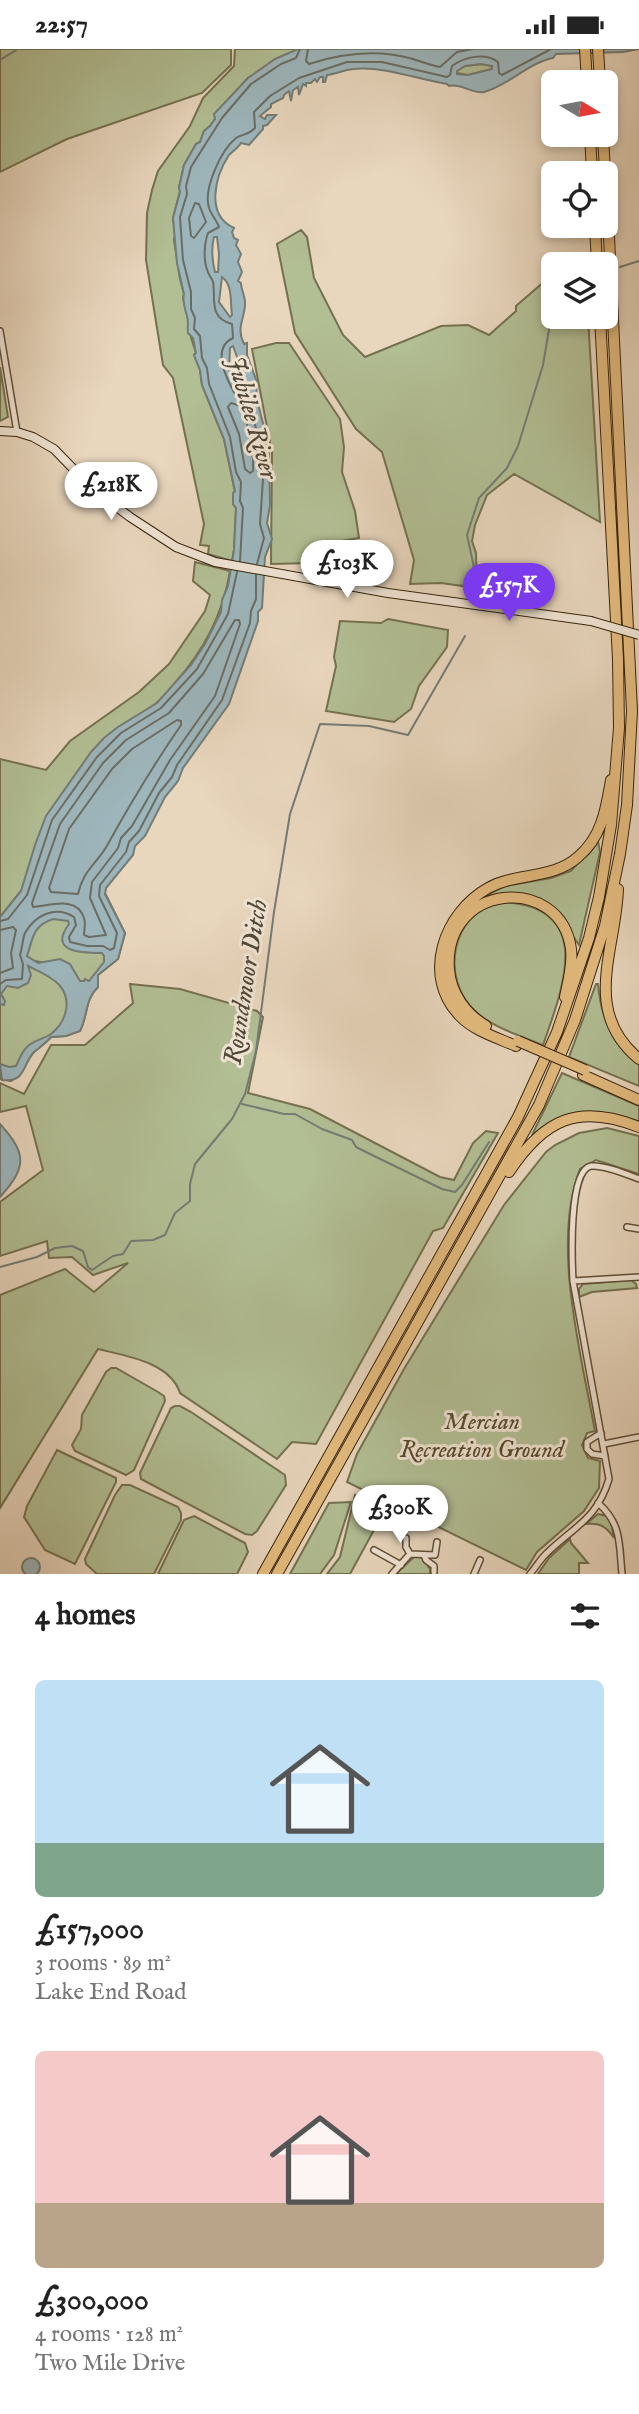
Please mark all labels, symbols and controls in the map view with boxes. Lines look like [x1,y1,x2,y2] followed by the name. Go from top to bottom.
[35,8,88,41] text: 22:57
[541,70,618,147] north arrow
[541,70,618,329] map controls
[541,161,618,238] button: locate
[541,252,618,329] button: layers
[219,353,286,484] water label: Jubilee River
[62,463,160,522] pin: £218K
[81,470,141,499] text: £218K
[298,540,396,600] pin: £103K
[317,548,377,577] text: £103K
[460,563,558,623] pin: £157K
[479,571,539,600] text: £157K
[217,897,275,1067] water label: Roundmoor Ditch
[400,1407,566,1466] park label: Mercian Recreation Ground
[351,1485,449,1545] pin: £300K
[368,1493,432,1522] text: £300K
[35,1597,136,1635] text: 4 homes
[566,1597,604,1635] icon: filters
[257,1726,383,1852] icon: home
[35,1911,144,1949] text: £157,000
[35,1949,171,1978] text: 3 rooms · 89 m²
[35,1978,186,2007] text: Lake End Road
[257,2097,383,2223] icon: home
[35,2282,149,2320] text: £300,000
[35,2320,183,2349] text: 4 rooms · 128 m²
[35,2349,185,2378] text: Two Mile Drive

